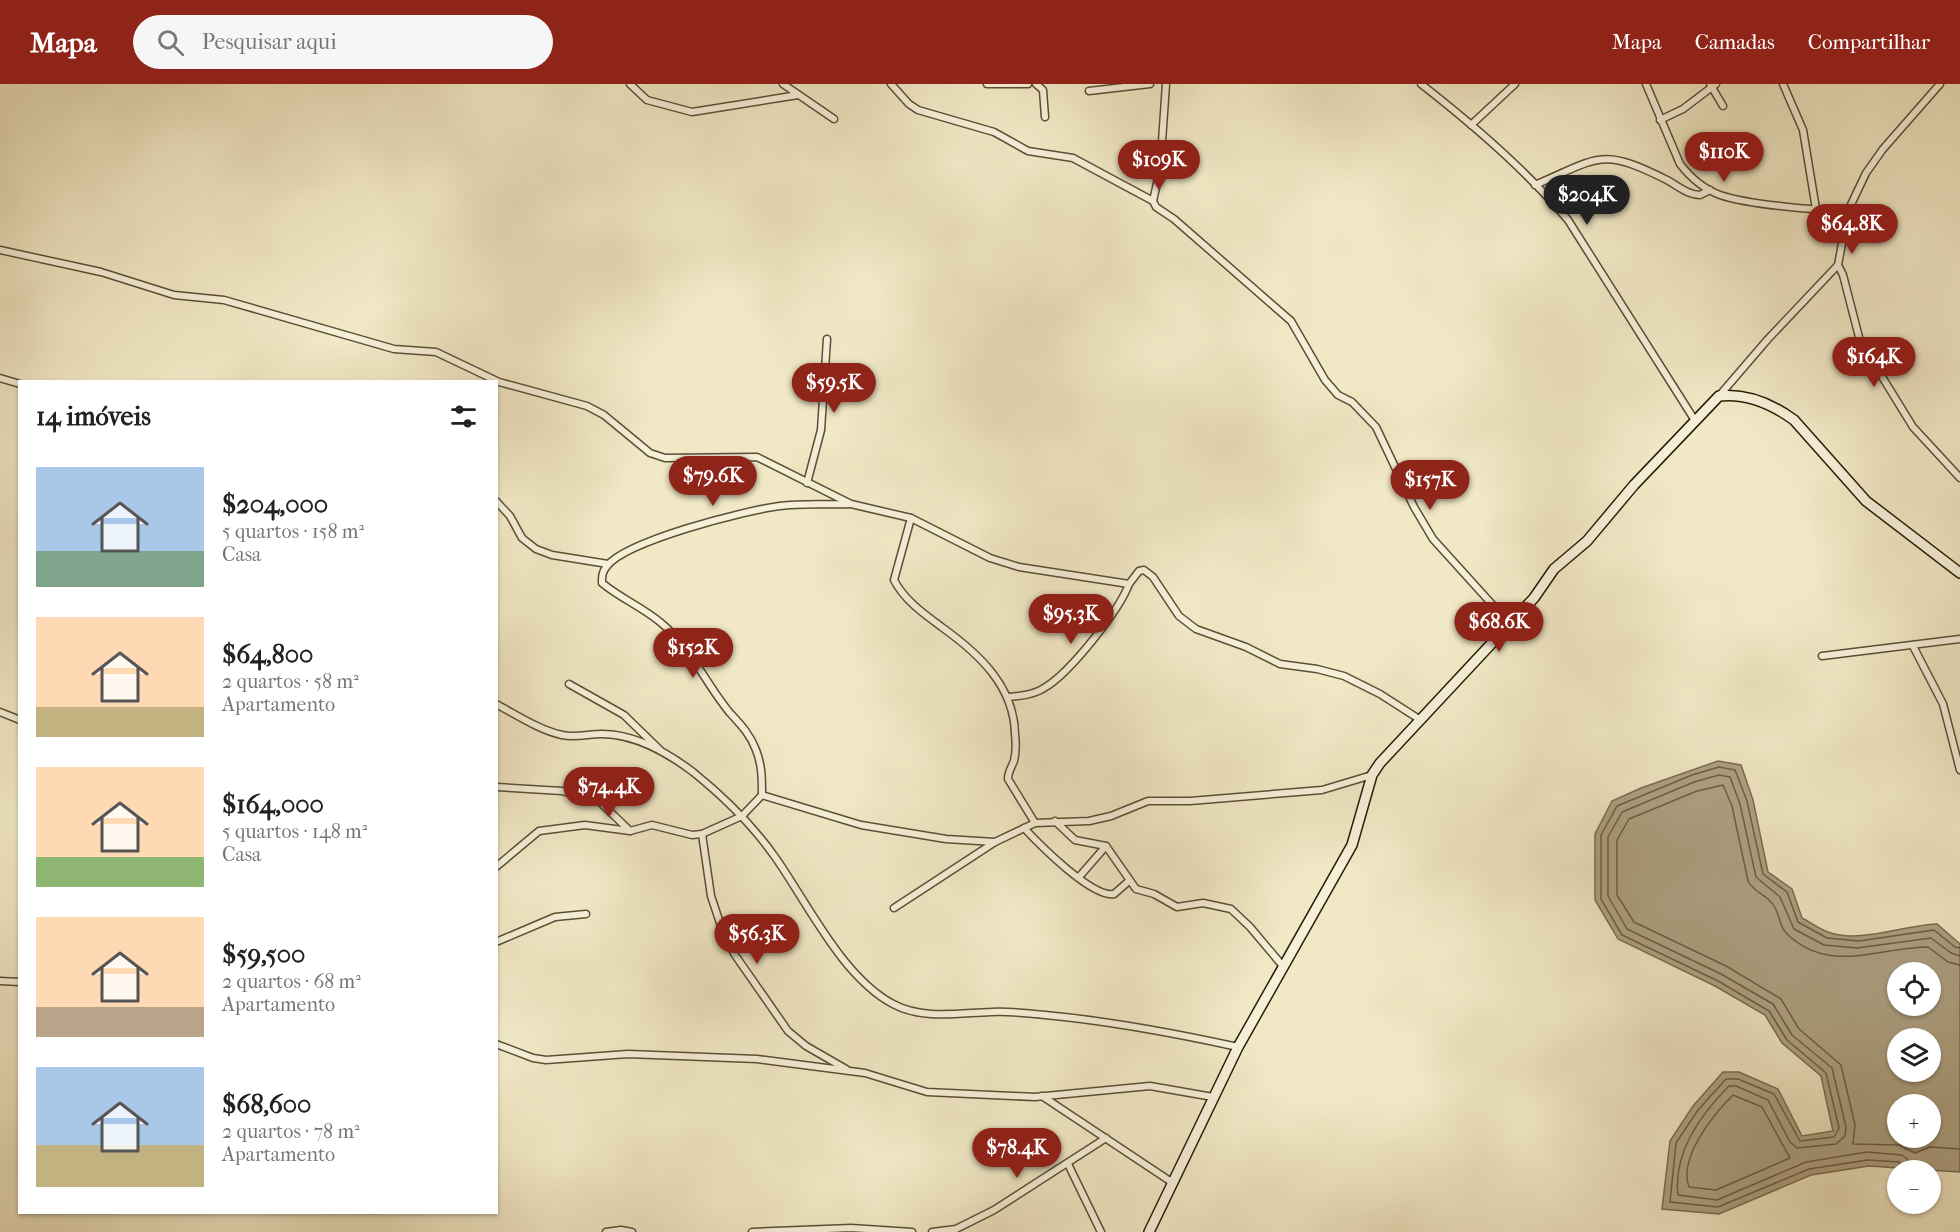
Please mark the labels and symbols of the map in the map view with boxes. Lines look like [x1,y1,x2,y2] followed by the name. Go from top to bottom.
[1682,132,1766,183] pin: $110K
[1117,140,1201,191] pin: $109K
[1545,175,1629,226] pin: $204K
[1803,204,1901,255] pin: $64.8K
[1832,337,1916,388] pin: $164K
[785,363,883,414] pin: $59.5K
[664,456,762,507] pin: $79.6K
[1388,460,1472,511] pin: $157K
[1022,594,1120,645] pin: $95.3K
[1450,602,1548,653] pin: $68.6K
[651,628,735,679] pin: $152K
[560,767,658,818] pin: $74.4K
[708,914,806,965] pin: $56.3K
[968,1128,1066,1179] pin: $78.4K

